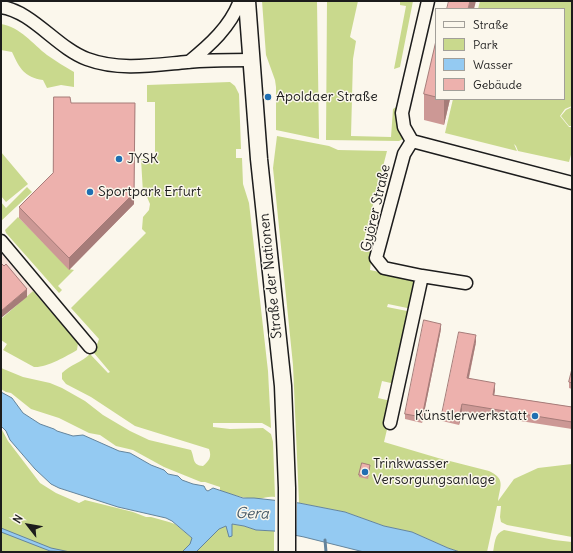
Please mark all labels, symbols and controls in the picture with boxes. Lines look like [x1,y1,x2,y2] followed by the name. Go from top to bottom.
[435,8,565,100] legend
[473,17,508,32] text: Straße
[473,37,498,52] text: Park
[473,57,513,72] text: Wasser
[473,77,522,92] text: Gebäude
[276,89,378,105] place label: Apoldaer Straße
[263,92,273,102] marker: Apoldaer Straße
[127,151,159,167] place label: JYSK
[114,154,124,164] marker: JYSK
[358,163,394,253] street label: Györer Straße
[98,184,201,200] place label: Sportpark Erfurt
[85,187,95,197] marker: Sportpark Erfurt
[256,212,286,340] street label: Straße der Nationen
[415,408,527,424] place label: Künstlerwerkstatt
[530,411,540,421] marker: Künstlerwerkstatt
[373,456,495,488] place label: Trinkwasser Versorgungsanlage
[360,467,370,477] marker: Trinkwasser Versorgungsanlage
[8,505,48,545] north arrow
[235,505,269,523] water label: Gera
[10,512,26,526] text: N

